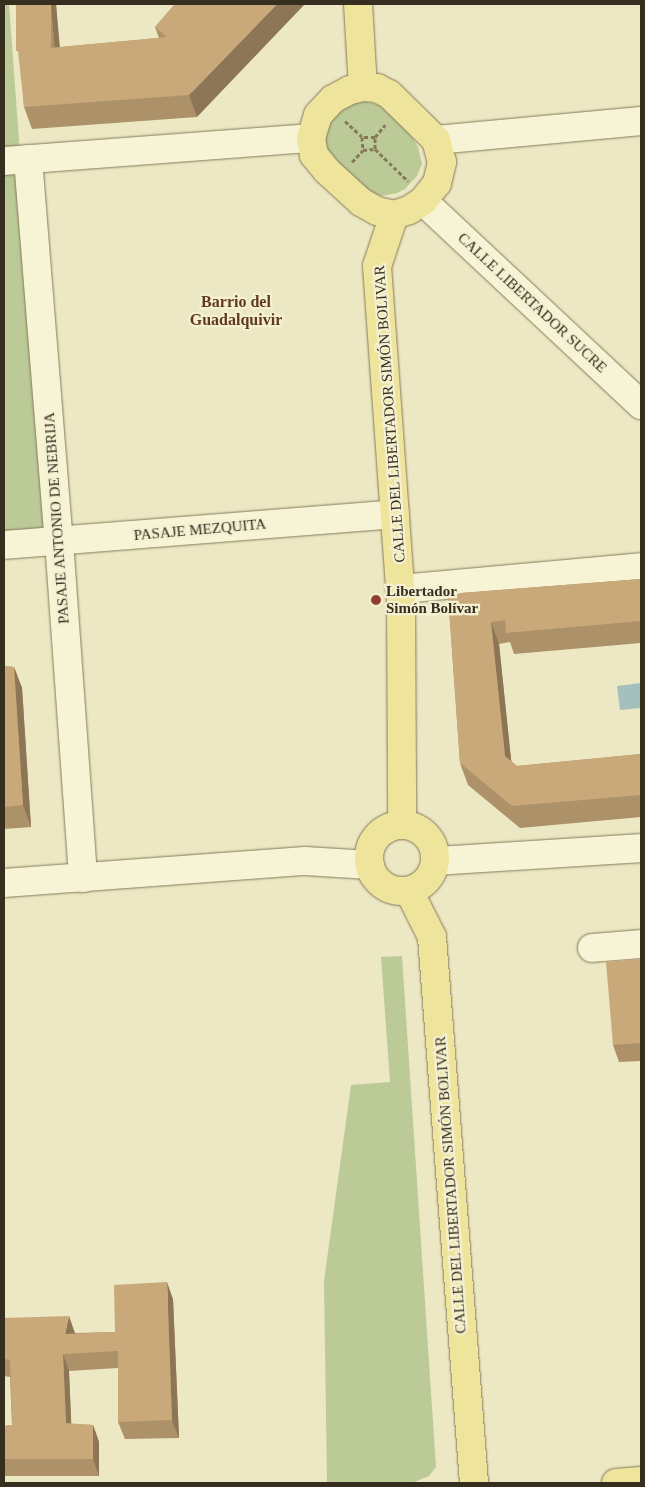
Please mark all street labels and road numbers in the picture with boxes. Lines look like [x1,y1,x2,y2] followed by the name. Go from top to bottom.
[454,229,610,377] street label: CALLE LIBERTADOR SUCRE
[371,265,409,563] street label: CALLE DEL LIBERTADOR SIMÓN BOLIVAR
[41,411,73,625] street label: PASAJE ANTONIO DE NEBRIJA
[133,515,267,545] street label: PASAJE MEZQUITA
[432,1036,470,1334] street label: CALLE DEL LIBERTADOR SIMÓN BOLIVAR

